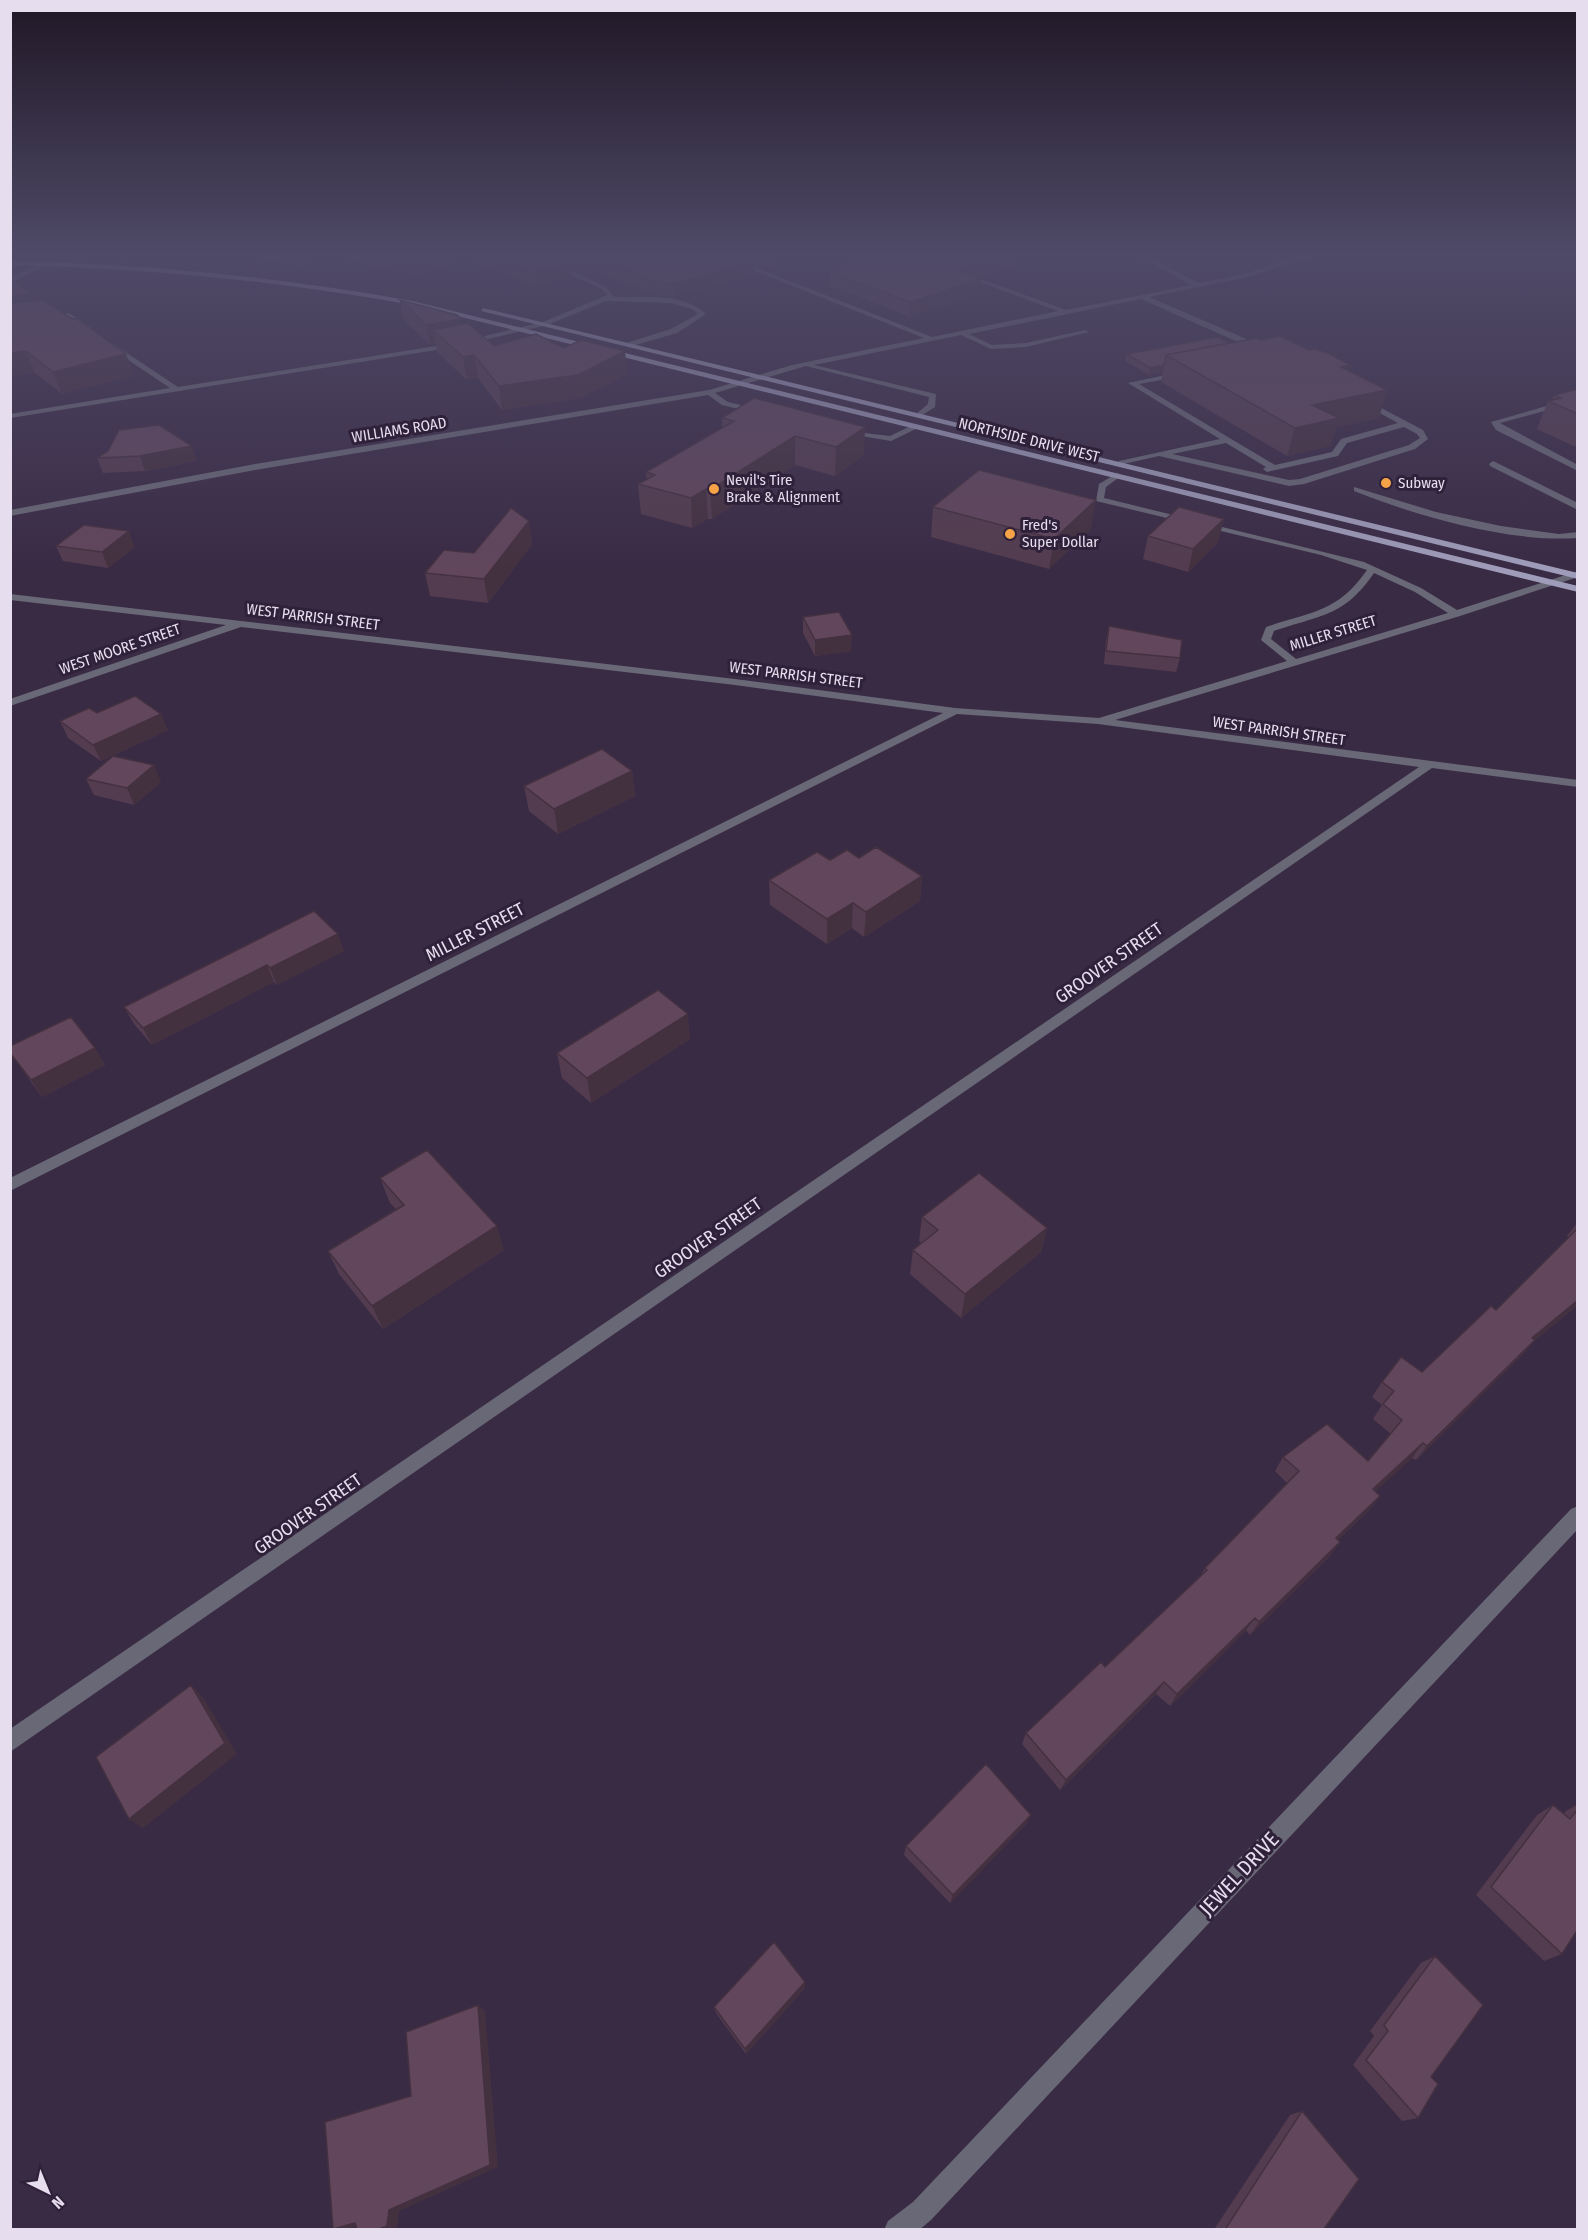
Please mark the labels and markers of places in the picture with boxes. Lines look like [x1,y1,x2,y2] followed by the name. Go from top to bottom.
[726,471,840,506] place label: Nevil's Tire Brake & Alignment
[1398,474,1445,492] place label: Subway
[1379,476,1393,490] marker: Subway
[707,482,721,496] marker: Nevil's Tire Brake & Alignment
[1022,516,1099,551] place label: Fred's Super Dollar
[1003,527,1017,541] marker: Fred's Super Dollar

